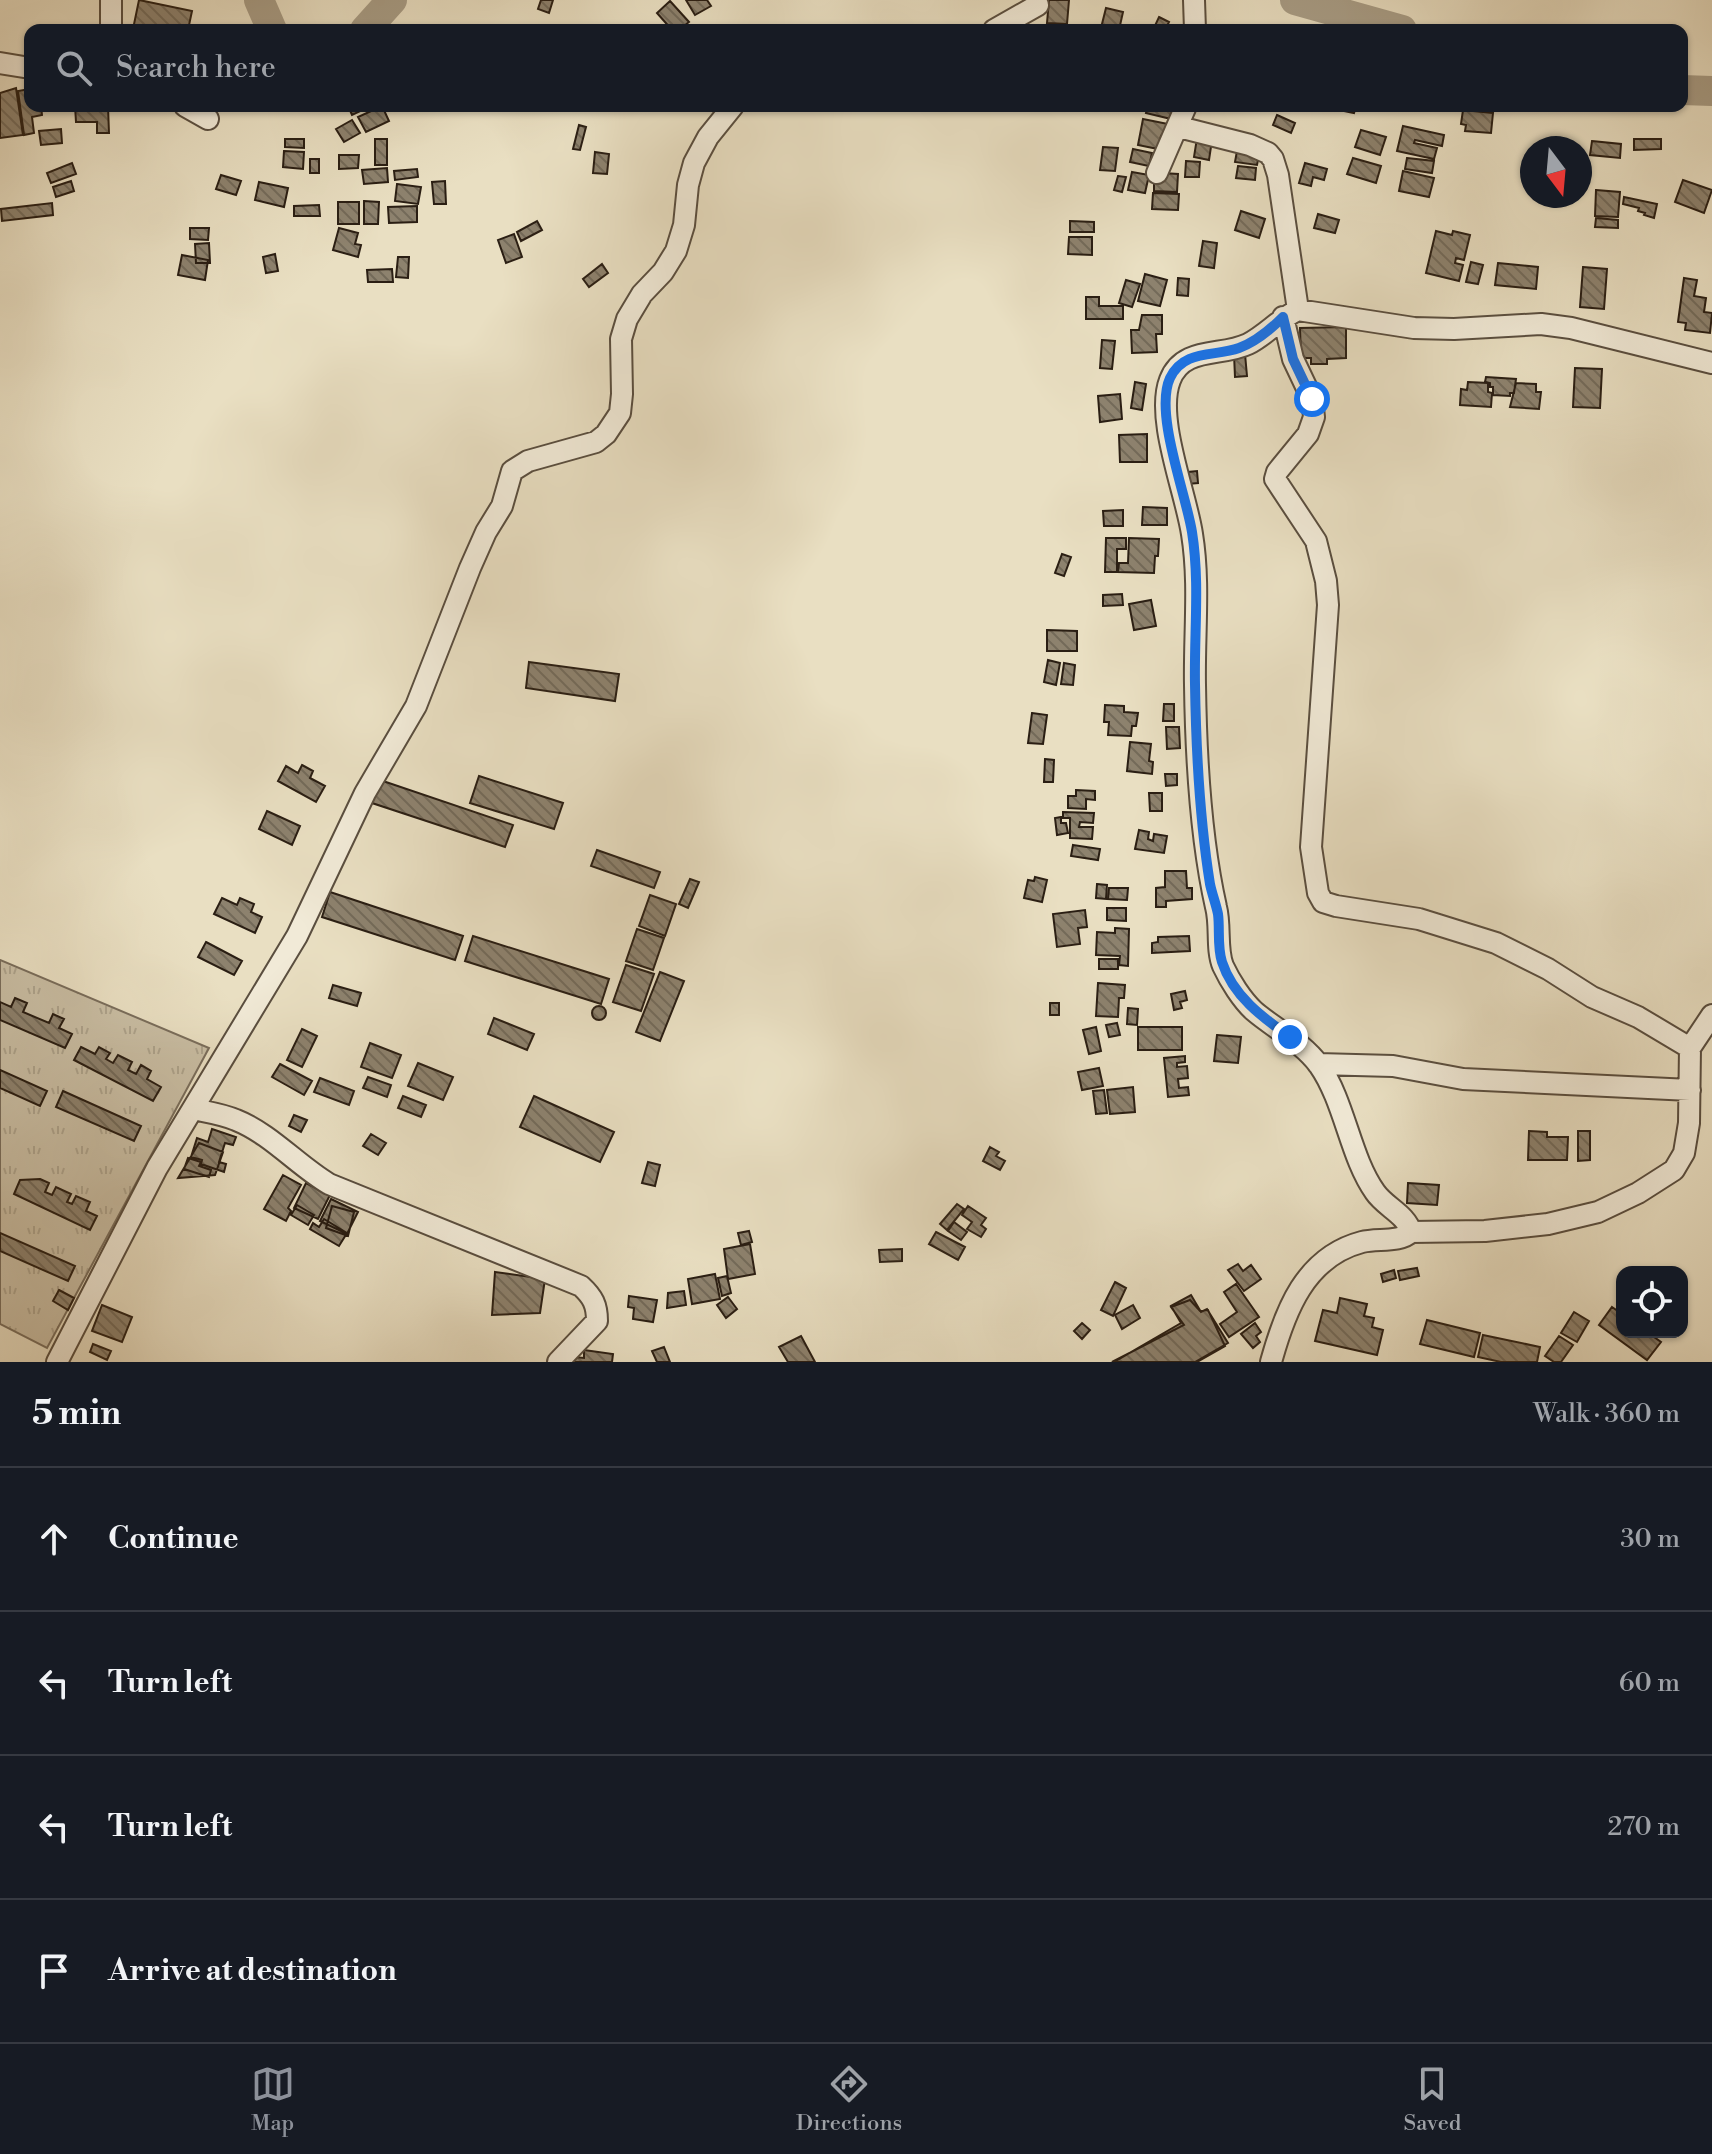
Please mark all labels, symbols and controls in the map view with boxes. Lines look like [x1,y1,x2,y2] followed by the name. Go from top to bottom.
[24,24,1688,112] search box
[52,46,96,90] icon: search
[116,49,276,87] text: Search here
[1520,136,1592,208] north arrow
[1294,381,1330,417] route start
[1272,1019,1308,1055] route end
[1616,1266,1688,1338] map controls
[1616,1266,1688,1338] button: locate
[32,1393,121,1435] text: 5 min
[1533,1398,1680,1430] text: Walk · 360 m
[32,1517,76,1561] icon: ahead
[108,1520,239,1558] text: Continue
[1620,1523,1680,1555] text: 30 m
[32,1661,76,1705] icon: left
[108,1664,232,1702] text: Turn left
[1619,1667,1680,1699] text: 60 m
[32,1805,76,1849] icon: left
[108,1808,232,1846] text: Turn left
[1607,1811,1680,1843] text: 270 m
[32,1949,76,1993] icon: arrive
[108,1952,397,1990] text: Arrive at destination
[251,2062,295,2137] tab: Map
[796,2062,902,2137] tab: Directions
[1404,2062,1461,2137] tab: Saved

